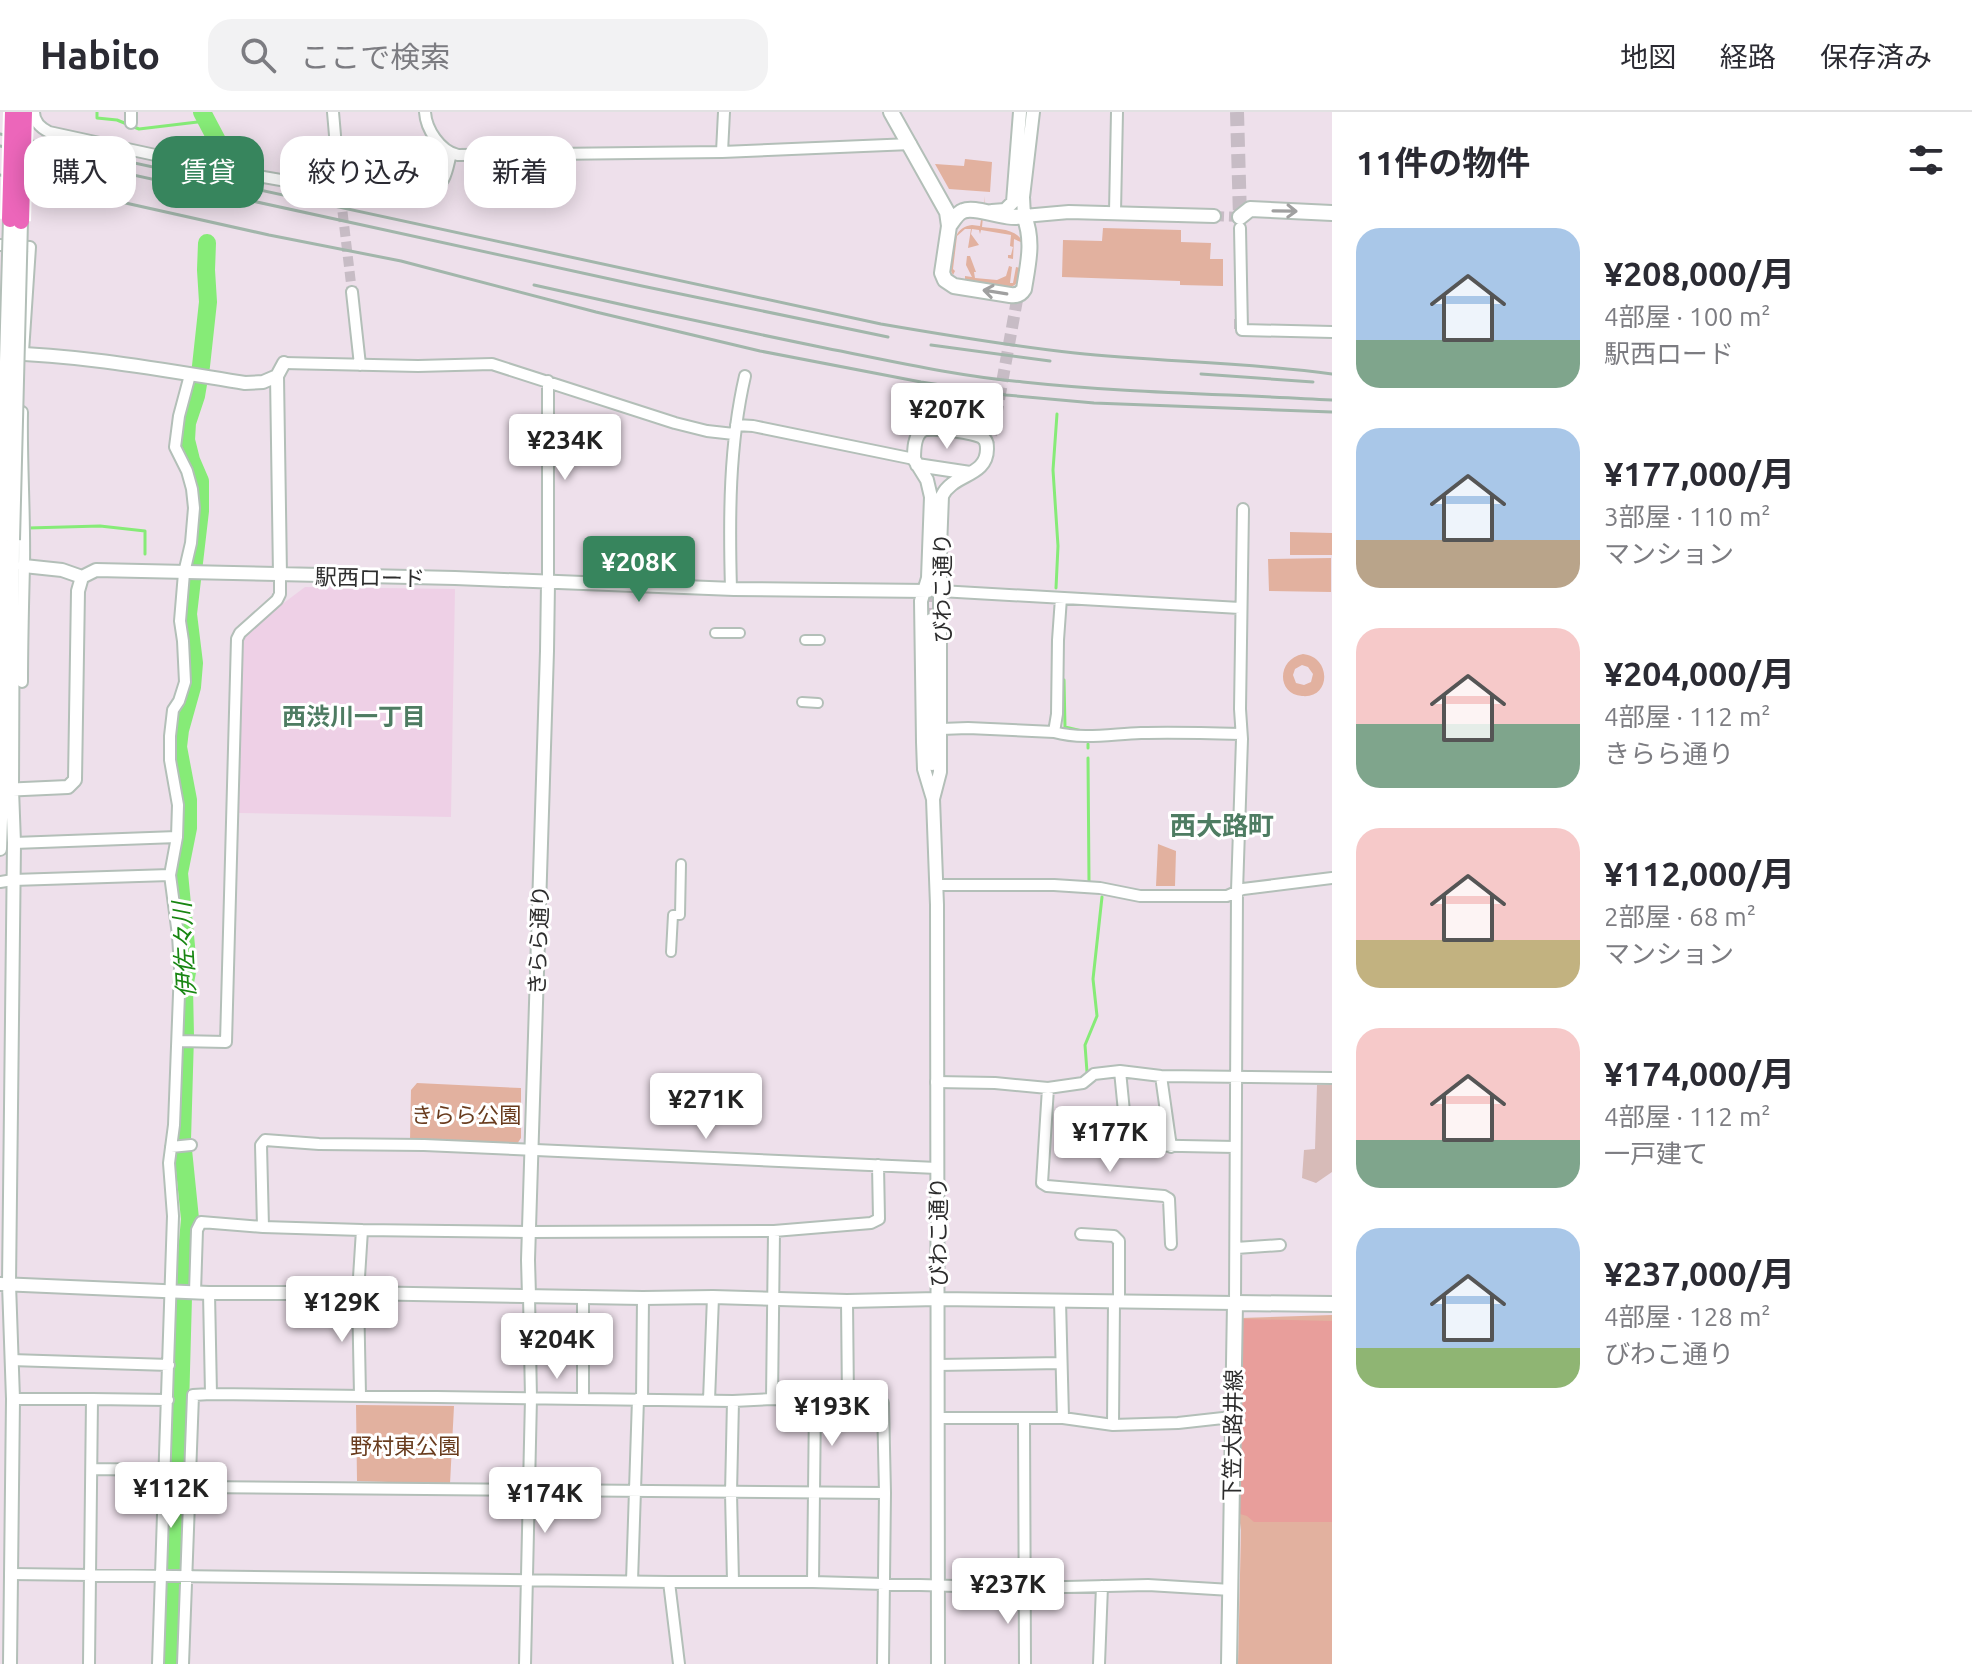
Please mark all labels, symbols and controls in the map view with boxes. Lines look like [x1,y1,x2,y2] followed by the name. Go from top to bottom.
[208,19,768,91] search box
[236,33,280,77] icon: search
[40,34,160,76] text: Habito
[300,40,450,74] text: ここで検索
[1620,41,1676,72] text: 地図
[1720,41,1776,72] text: 経路
[1820,41,1932,72] text: 保存済み
[24,136,136,208] chip: 購入
[152,136,264,208] chip: 賃貸
[280,136,448,208] chip: 絞り込み
[464,136,576,208] chip: 新着
[1904,138,1948,182] icon: filters
[1356,143,1530,181] text: 11件の物件
[1271,204,1298,219] one-way arrow
[1604,254,1795,292] text: ¥208,000/月
[1420,260,1516,356] icon: home
[982,284,1008,299] one-way arrow
[1604,302,1771,331] text: 4部屋 · 100 m²
[1604,339,1734,368] text: 駅西ロード
[891,383,1003,451] pin: ¥207K
[909,394,985,423] text: ¥207K
[509,414,621,482] pin: ¥234K
[527,425,603,454] text: ¥234K
[1604,454,1795,492] text: ¥177,000/月
[1420,460,1516,556] icon: home
[1604,502,1771,531] text: 3部屋 · 110 m²
[929,533,954,643] street label: びわこ通り
[583,536,695,604] pin: ¥208K
[1604,539,1734,568] text: マンション
[601,547,677,576] text: ¥208K
[315,564,425,590] street label: 駅西ロード
[1604,654,1795,692] text: ¥204,000/月
[1420,660,1516,756] icon: home
[1604,702,1771,731] text: 4部屋 · 112 m²
[282,703,426,730] district label: 西渋川一丁目
[1604,739,1734,768] text: きらら通り
[1170,811,1274,840] district label: 西大路町
[1604,854,1795,892] text: ¥112,000/月
[1420,860,1516,956] icon: home
[524,885,552,995] street label: きらら通り
[168,898,200,999] water label: 伊佐々川
[1604,902,1756,931] text: 2部屋 · 68 m²
[1604,939,1734,968] text: マンション
[1604,1054,1795,1092] text: ¥174,000/月
[1420,1060,1516,1156] icon: home
[650,1073,762,1141] pin: ¥271K
[668,1084,744,1113] text: ¥271K
[411,1102,521,1127] park label: きらら公園
[1604,1102,1771,1131] text: 4部屋 · 112 m²
[1054,1106,1166,1174] pin: ¥177K
[1072,1117,1148,1146] text: ¥177K
[1604,1139,1708,1168] text: 一戸建て
[925,1177,950,1287] street label: びわこ通り
[1604,1254,1795,1292] text: ¥237,000/月
[1420,1260,1516,1356] icon: home
[286,1276,398,1344] pin: ¥129K
[304,1287,380,1316] text: ¥129K
[1604,1302,1771,1331] text: 4部屋 · 128 m²
[501,1313,613,1381] pin: ¥204K
[519,1324,595,1353] text: ¥204K
[1604,1339,1734,1368] text: びわこ通り
[1218,1369,1246,1501] street label: 下笠大路井線
[776,1380,888,1448] pin: ¥193K
[794,1391,870,1420] text: ¥193K
[350,1433,460,1458] park label: 野村東公園
[115,1462,227,1530] pin: ¥112K
[489,1467,601,1535] pin: ¥174K
[133,1473,209,1502] text: ¥112K
[507,1478,583,1507] text: ¥174K
[952,1558,1064,1626] pin: ¥237K
[970,1569,1046,1598] text: ¥237K

